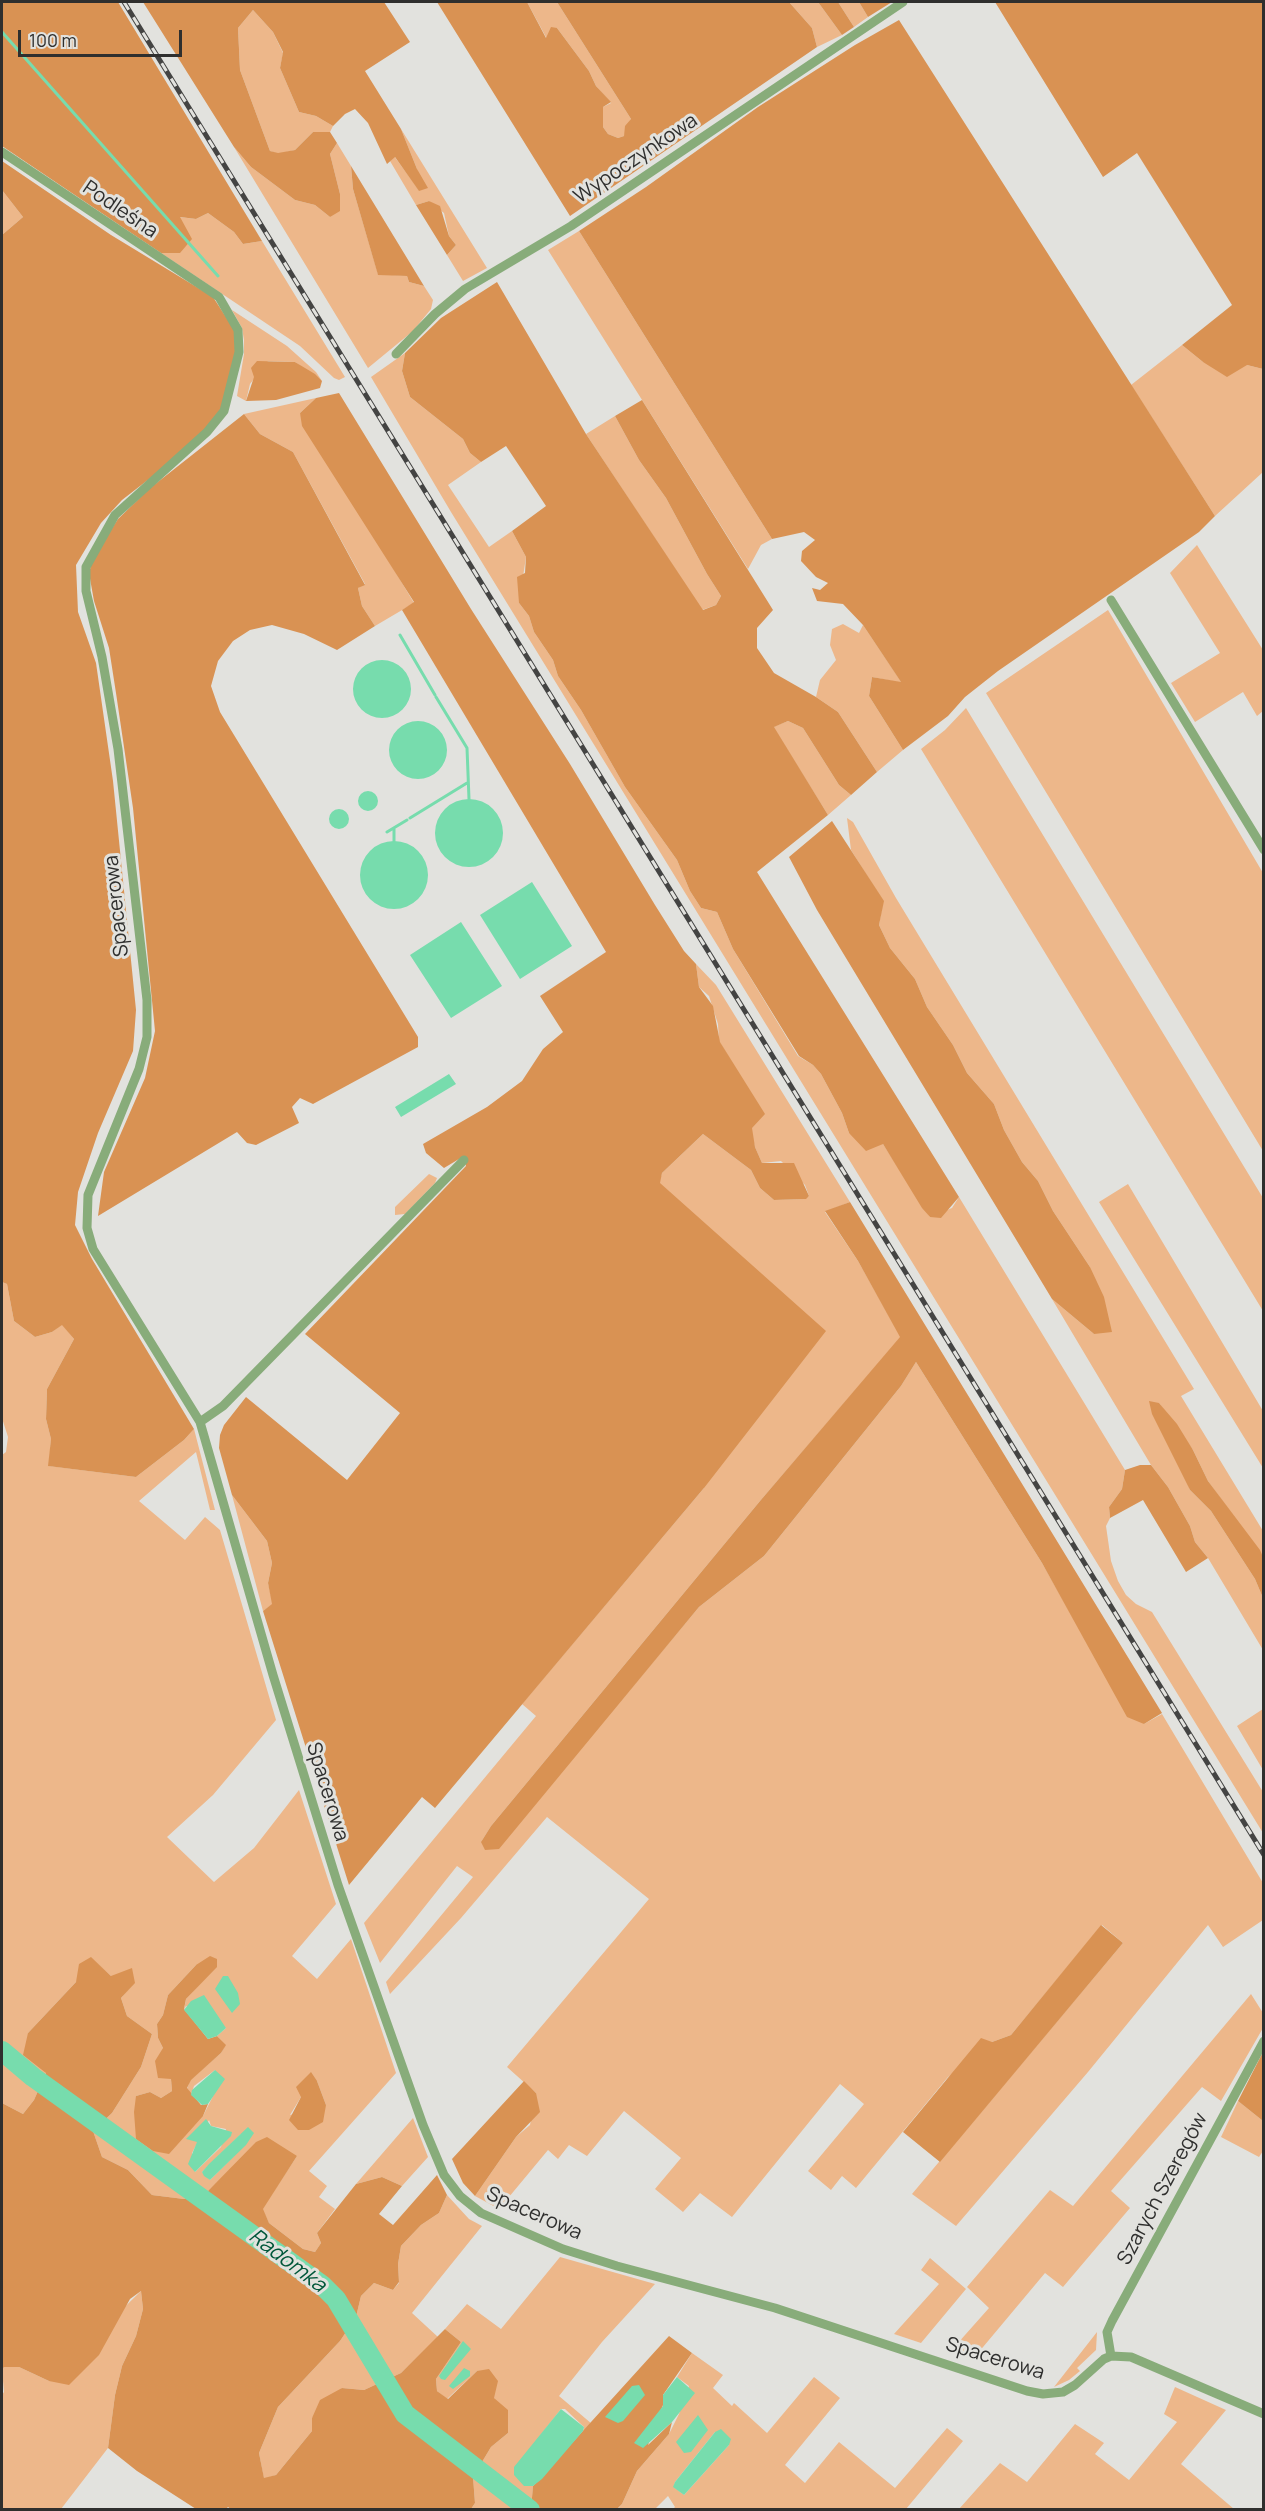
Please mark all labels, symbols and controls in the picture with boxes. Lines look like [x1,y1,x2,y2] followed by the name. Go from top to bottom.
[21,18,184,56] scale bar
[29,28,77,52] text: 100 m
[570,109,702,209] street label: Wypoczynkowa
[78,176,162,244] street label: Podleśna
[100,854,134,958] street label: Spacerowa
[301,1740,353,1844] street label: Spacerowa
[1113,2109,1213,2269] street label: Szarych Szeregów
[483,2182,585,2246] street label: Spacerowa
[244,2224,330,2298] water label: Radomka
[943,2333,1047,2385] street label: Spacerowa

